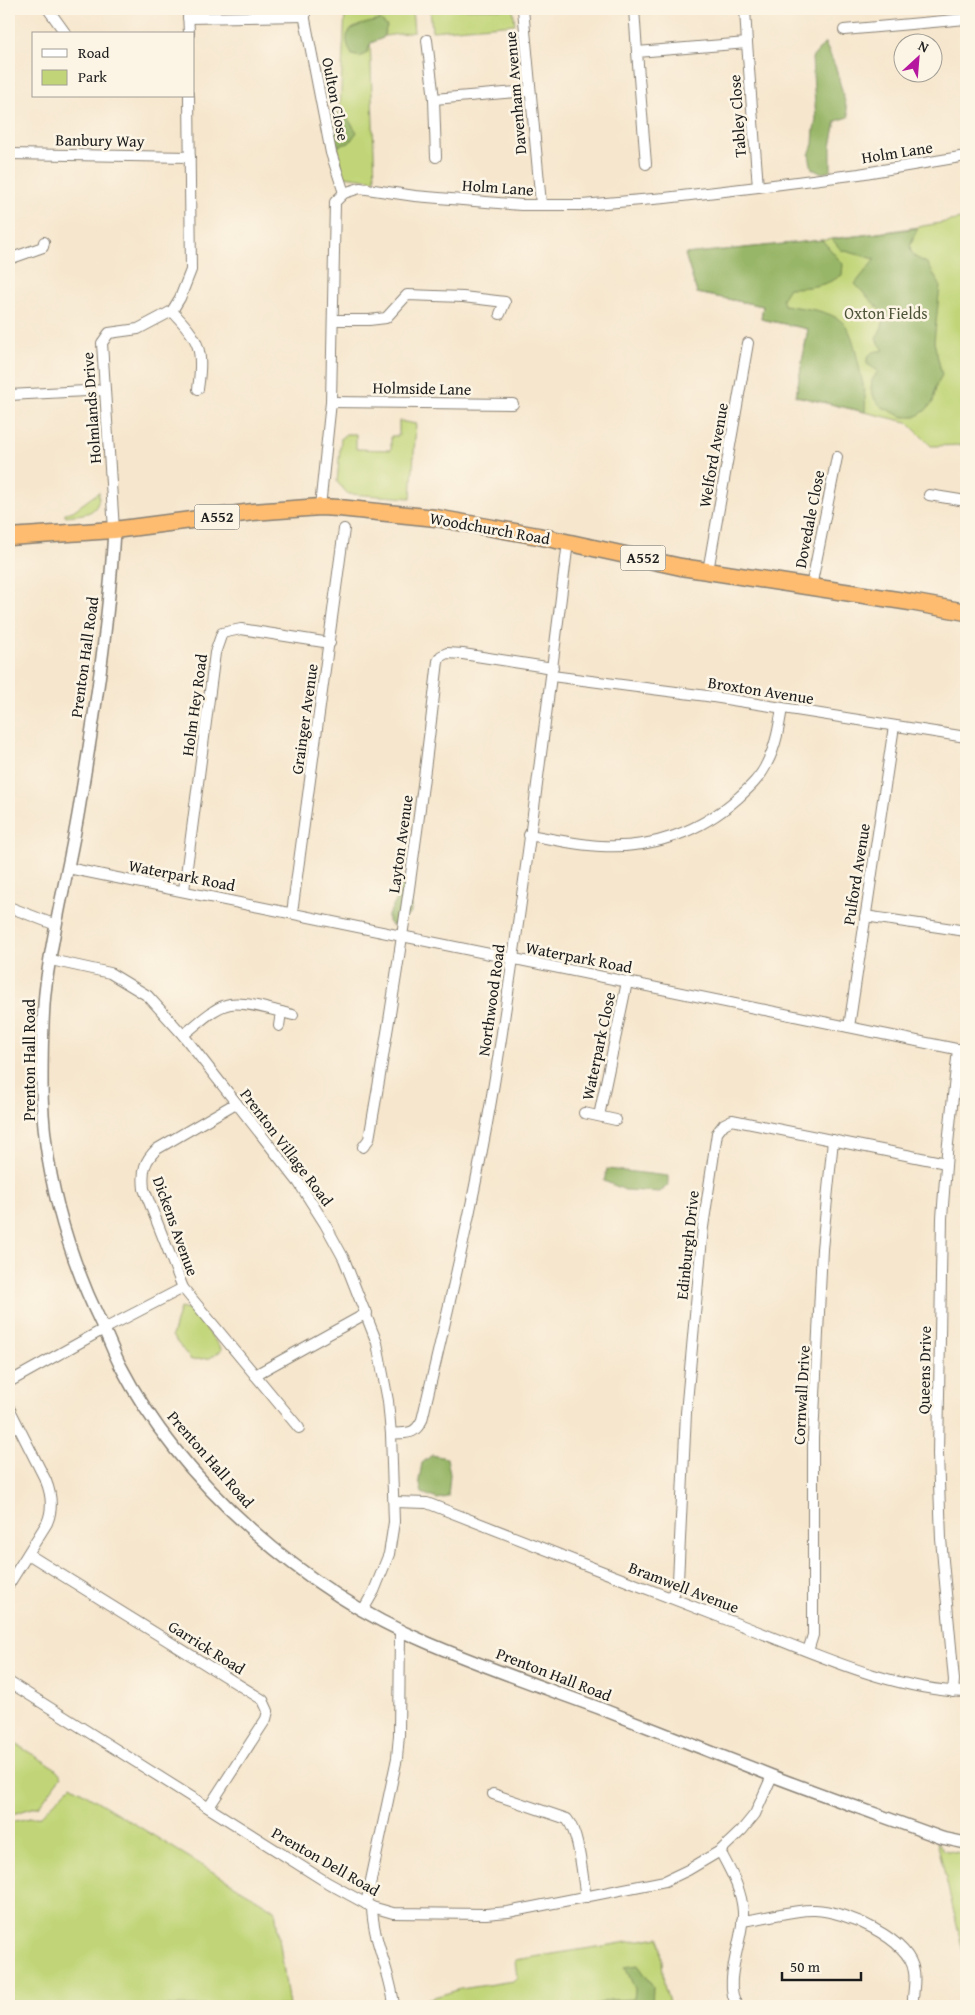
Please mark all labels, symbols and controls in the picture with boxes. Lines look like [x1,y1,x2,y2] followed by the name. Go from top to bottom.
[498,30,532,156] street label: Davenham Avenue
[32,32,195,98] legend
[892,32,942,82] north arrow
[915,35,933,58] text: N
[78,42,109,63] text: Road
[316,55,356,143] street label: Oulton Close
[78,66,107,87] text: Park
[722,74,752,158] street label: Tabley Close
[55,127,145,153] street label: Banbury Way
[860,135,934,169] street label: Holm Lane
[461,173,535,201] street label: Holm Lane
[844,301,928,325] park label: Oxton Fields
[75,351,107,465] street label: Holmlands Drive
[372,375,472,401] street label: Holmside Lane
[692,401,734,509] street label: Welford Avenue
[788,468,830,570] street label: Dovedale Close
[194,504,240,530] road number: A552
[428,506,552,550] street label: Woodchurch Road
[620,546,666,570] road number: A552
[64,595,104,719] street label: Prenton Hall Road
[175,652,213,758] street label: Holm Hey Road
[284,662,324,776] street label: Grainger Avenue
[706,670,816,710] street label: Broxton Avenue
[381,793,419,895] street label: Layton Avenue
[836,821,876,927] street label: Pulford Avenue
[127,853,238,897] street label: Waterpark Road
[524,935,635,979] street label: Waterpark Road
[471,942,511,1058] street label: Northwood Road
[575,990,621,1102] street label: Waterpark Close
[17,999,41,1121] street label: Prenton Hall Road
[235,1083,340,1211] street label: Prenton Village Road
[147,1173,205,1279] street label: Dickens Avenue
[669,1189,705,1301] street label: Edinburgh Drive
[911,1326,937,1414] street label: Queens Drive
[786,1345,816,1445] street label: Cornwall Drive
[162,1405,260,1513] street label: Prenton Hall Road
[625,1555,743,1619] street label: Bramwell Avenue
[164,1614,250,1680] street label: Garrick Road
[493,1641,616,1707] street label: Prenton Hall Road
[268,1820,385,1902] street label: Prenton Dell Road
[782,1950,861,1982] scale bar
[790,1956,821,1977] text: 50 m

